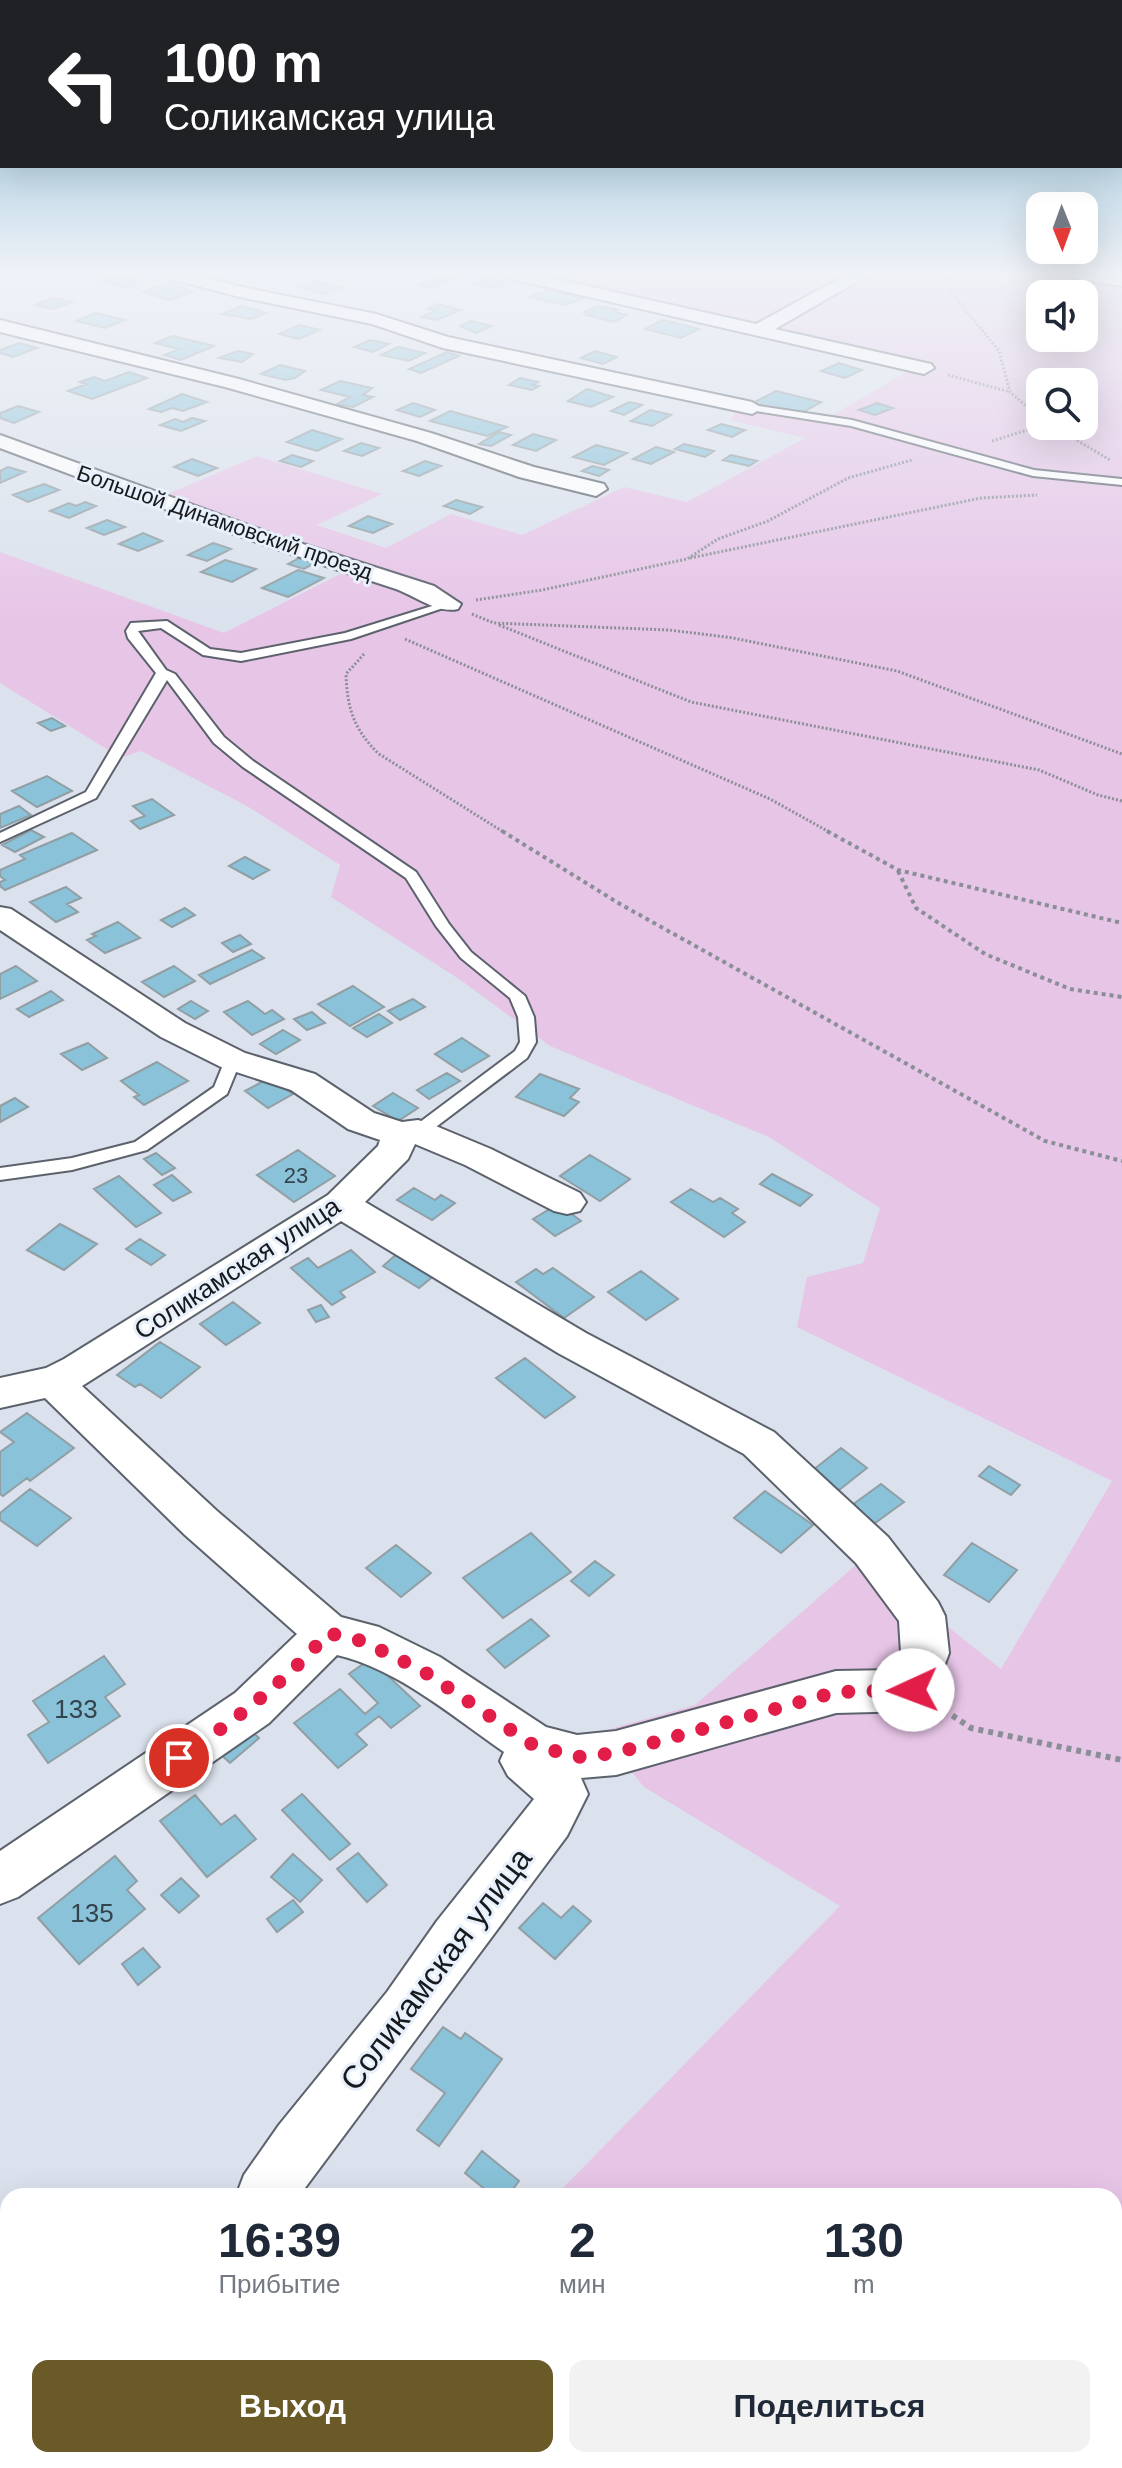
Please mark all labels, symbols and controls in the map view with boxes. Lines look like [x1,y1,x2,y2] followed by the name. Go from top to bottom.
[164,31,323,94] text: 100 m
[32,32,136,136] icon: left
[164,97,495,138] text: Соликамская улица
[1026,192,1098,264] north arrow
[1026,192,1098,440] map controls
[1026,280,1098,352] button: sound
[1026,368,1098,440] button: search
[74,460,376,585] street label: Большой Динамовский проезд
[284,1163,308,1188] house number: 23
[129,1190,346,1346] street label: Соликамская улица
[871,1648,955,1732] position arrow
[54,1694,98,1724] house number: 133
[145,1724,213,1792] pin
[157,1736,201,1780] icon: arrive
[333,1841,539,2097] street label: Соликамская улица
[70,1898,114,1928] house number: 135
[218,2214,341,2267] text: 16:39
[569,2214,596,2267] text: 2
[824,2214,904,2267] text: 130
[218,2269,341,2299] text: Прибытие
[559,2269,606,2299] text: мин
[853,2269,875,2299] text: m
[32,2360,553,2452] button: Выход
[569,2360,1090,2452] button: Поделиться

